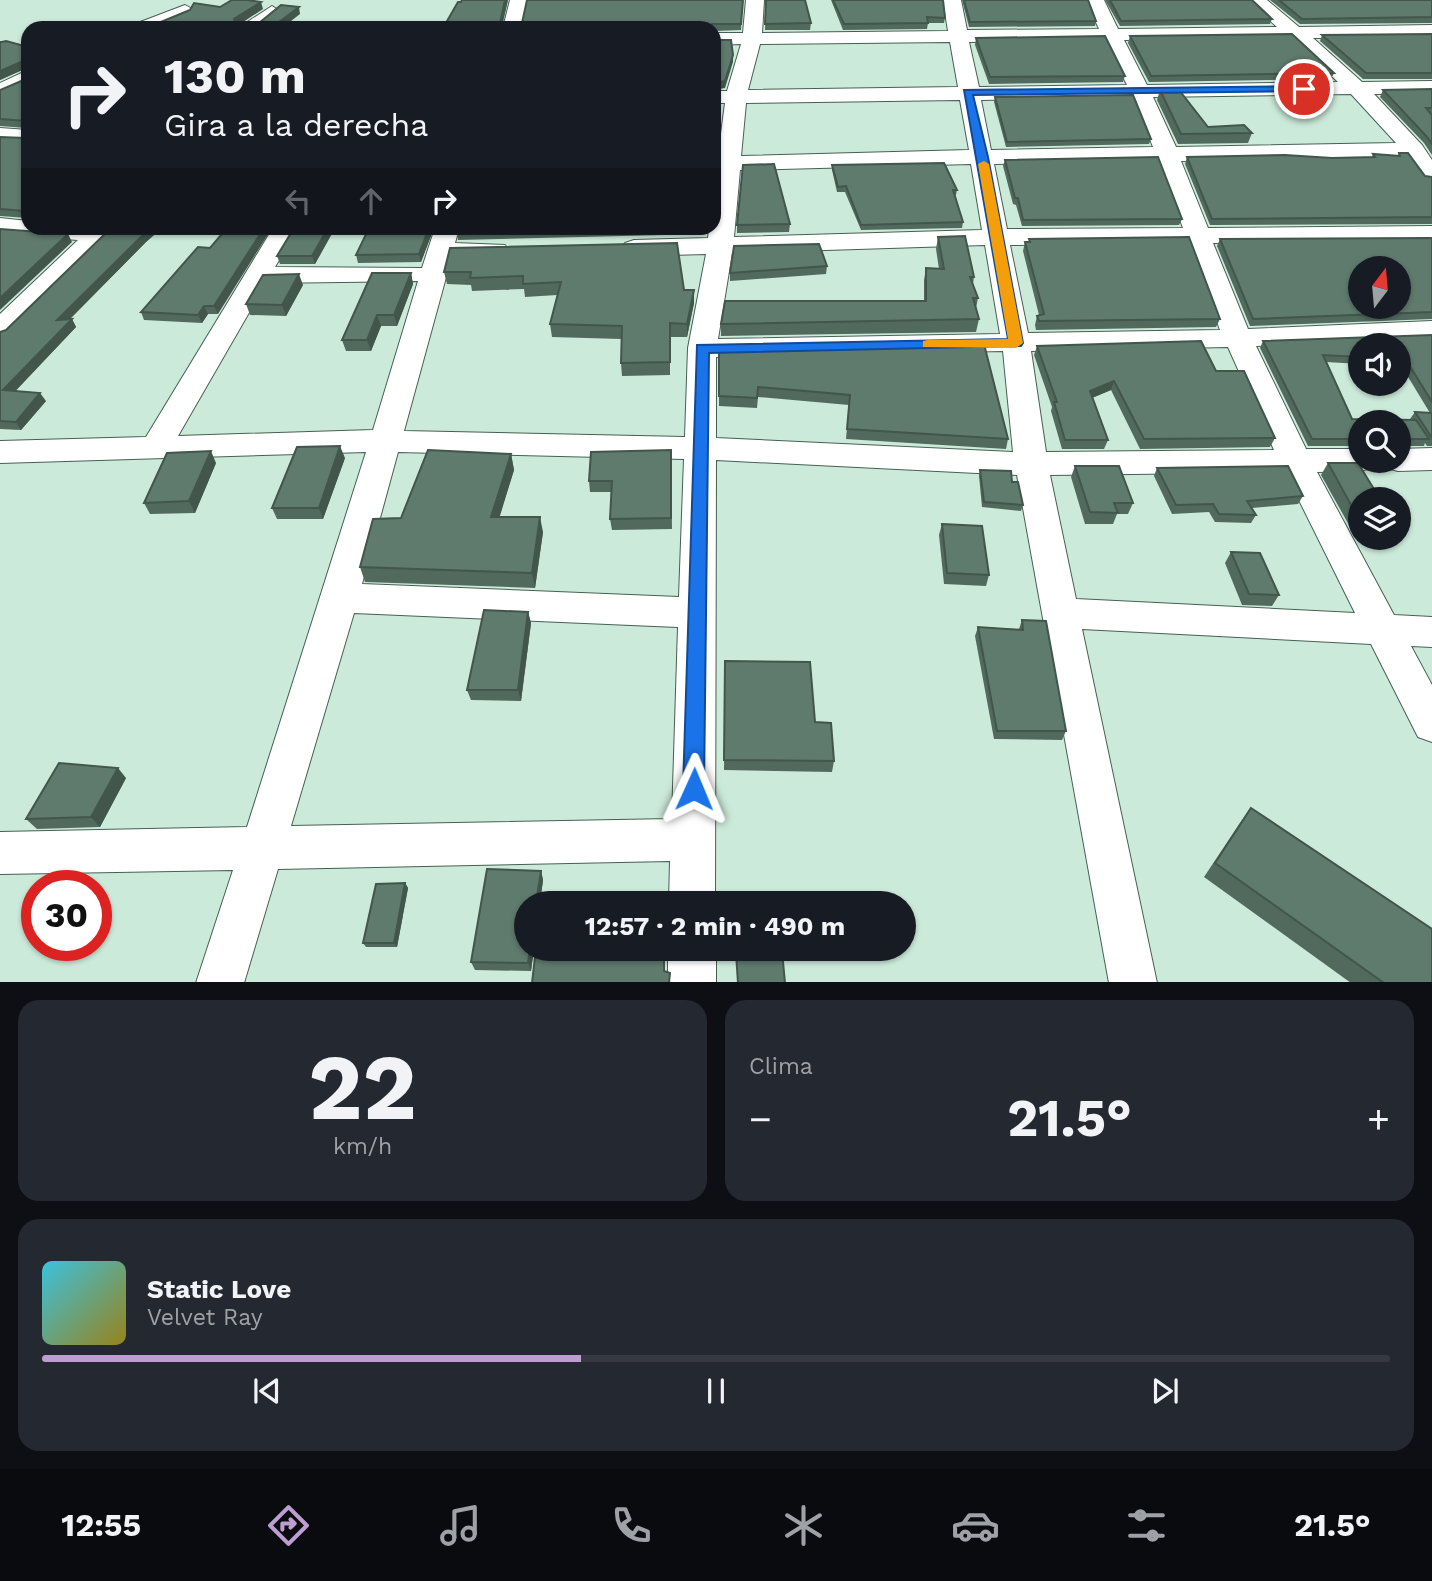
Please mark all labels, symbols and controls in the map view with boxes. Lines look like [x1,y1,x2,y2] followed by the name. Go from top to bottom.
[164,47,306,105] text: 130 m
[49,49,140,140] icon: right
[1274,59,1334,119] pin
[1285,70,1323,108] icon: arrive
[164,106,428,144] text: Gira a la derecha
[279,182,317,220] icon: left
[352,182,390,220] icon: ahead
[425,182,463,220] icon: right
[1348,256,1410,318] north arrow
[1348,256,1411,550] map controls
[1348,333,1411,396] button: sound
[1348,410,1411,473] button: search
[1348,487,1411,550] button: layers
[657,752,731,826] position arrow
[21,870,112,961] speed limit sign: 30
[585,911,845,941] text: 12:57 · 2 min · 490 m
[308,1034,417,1141] text: 22
[749,1053,813,1080] text: Clima
[1007,1088,1132,1149] text: 21.5°
[749,1097,772,1141] text: −
[1367,1097,1390,1141] text: +
[333,1133,392,1160] text: km/h
[147,1274,291,1304] text: Static Love
[147,1304,263,1331] text: Velvet Ray
[248,1372,286,1410] icon: previous
[697,1372,735,1410] icon: pause
[1146,1372,1184,1410] icon: next
[264,1501,313,1550] icon: directions
[436,1501,485,1550] icon: music
[607,1501,656,1550] icon: phone
[779,1501,828,1550] icon: climate
[951,1501,1000,1550] icon: car
[1122,1501,1171,1550] icon: filters
[61,1506,141,1544] text: 12:55
[1294,1506,1371,1544] text: 21.5°

